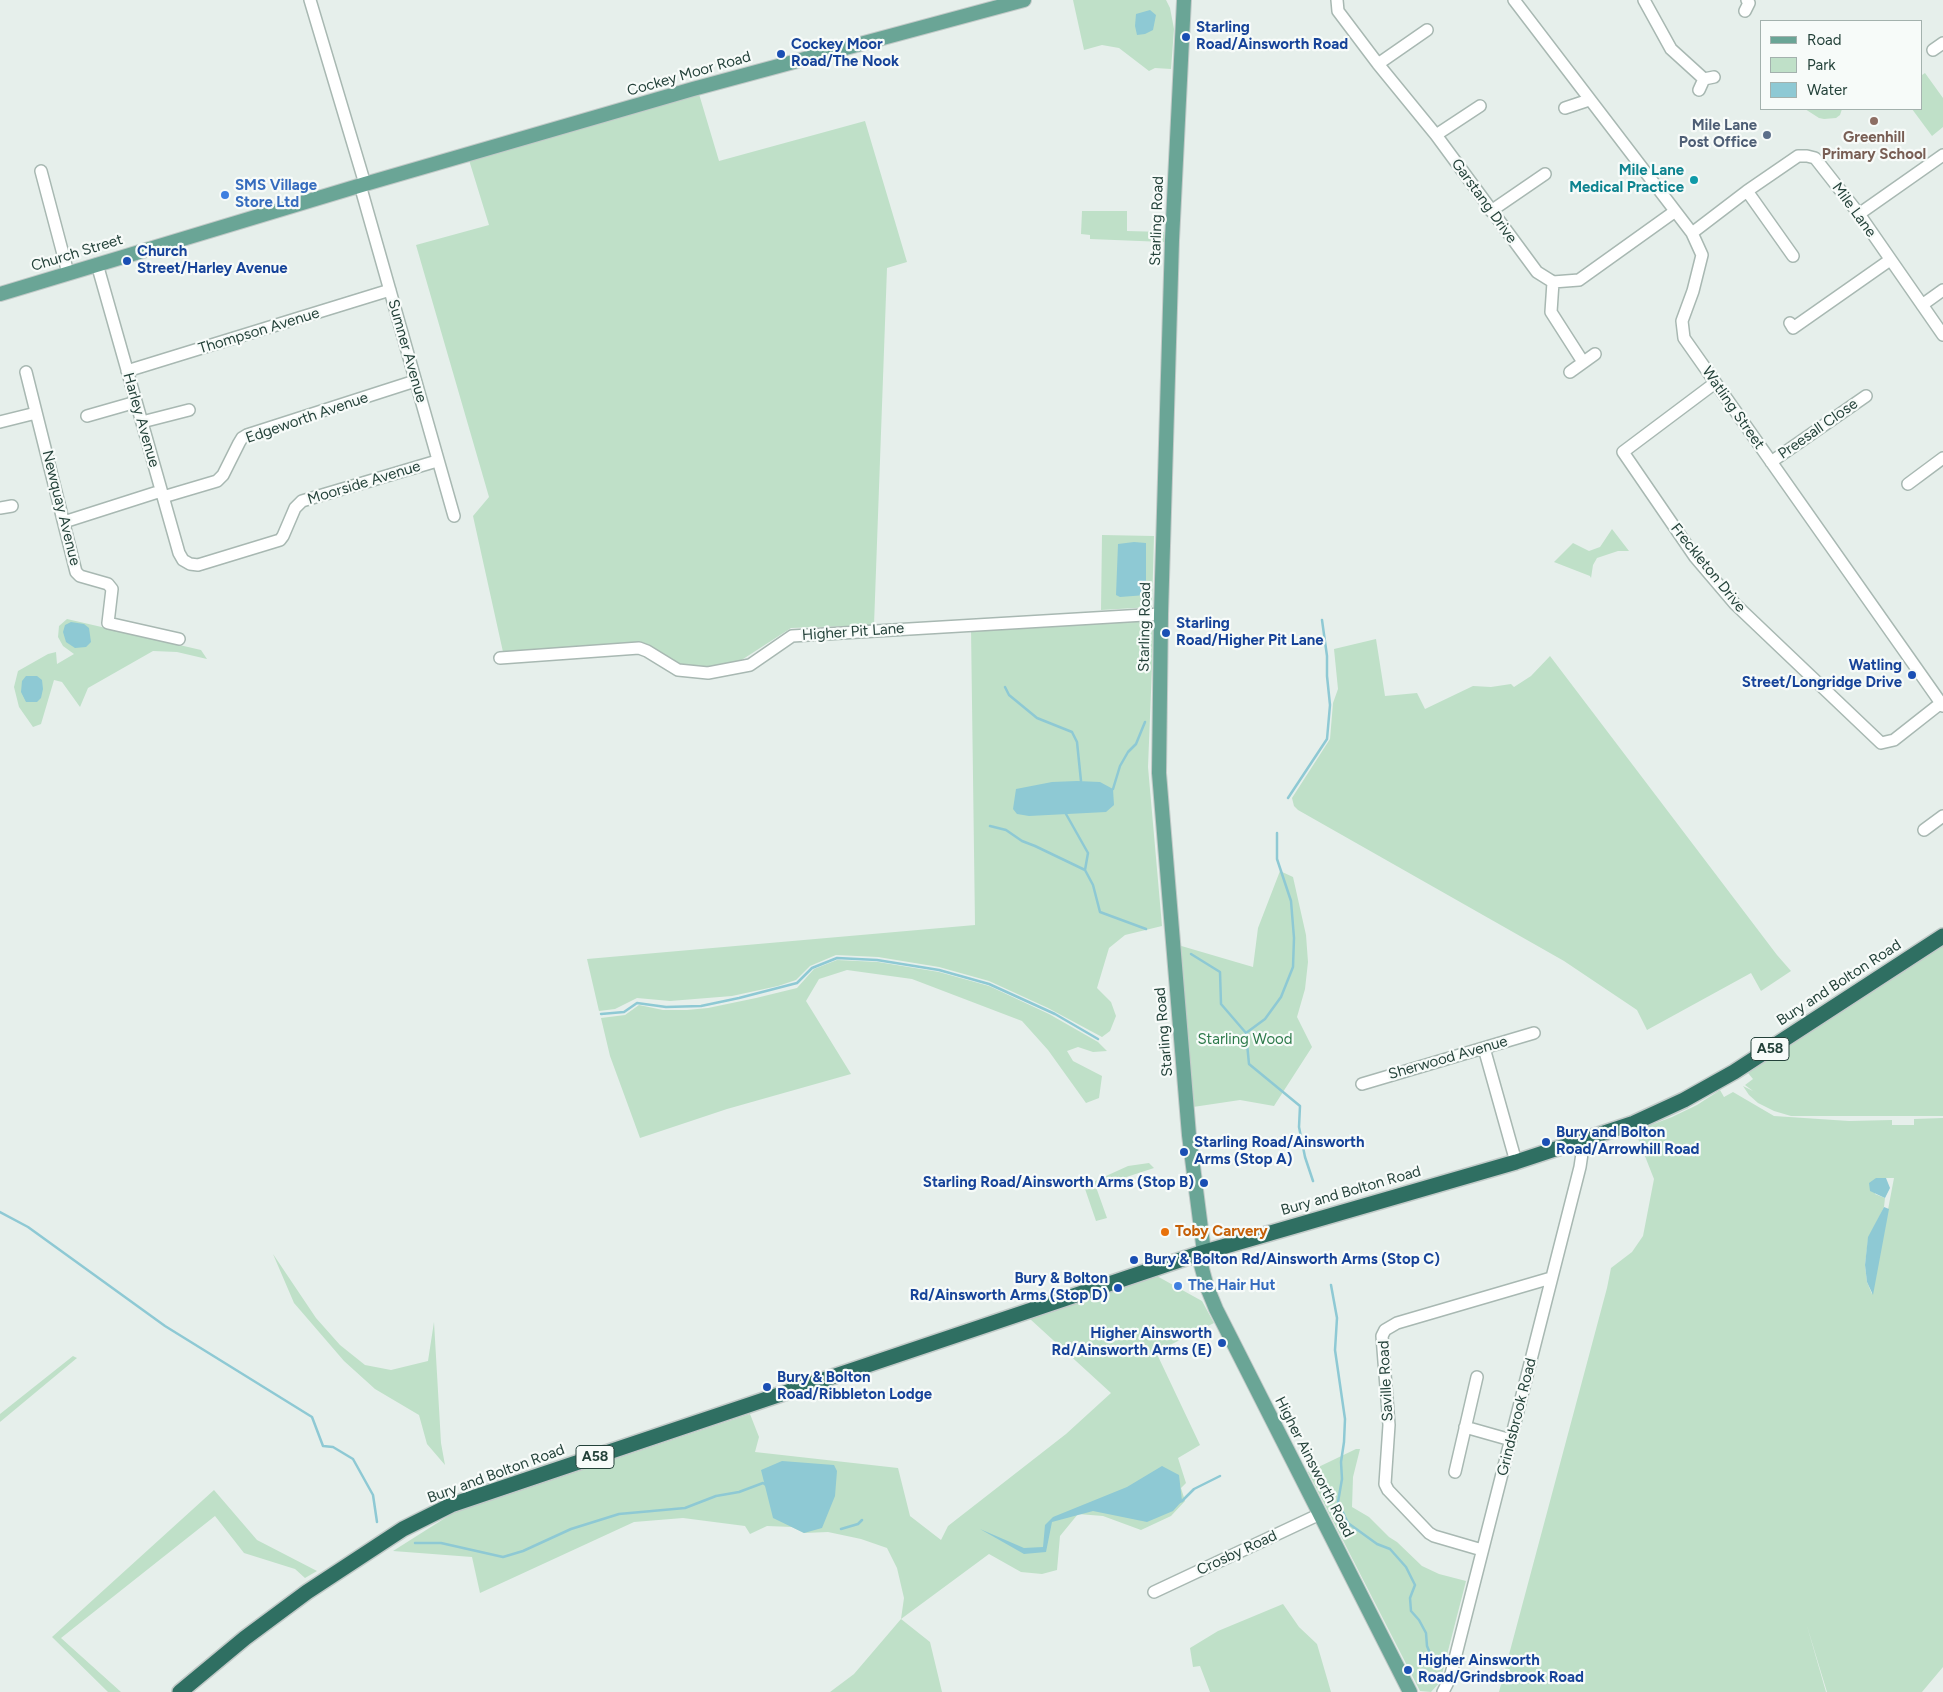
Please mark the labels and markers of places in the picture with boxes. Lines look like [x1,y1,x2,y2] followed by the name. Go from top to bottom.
[1196,19,1348,54] place label: Starling Road/Ainsworth Road
[1180,31,1192,43] marker: Starling Road/Ainsworth Road
[791,36,899,71] place label: Cockey Moor Road/The Nook
[775,48,787,60] marker: Cockey Moor Road/The Nook
[1868,115,1880,127] marker: Greenhill Primary School
[1679,117,1757,152] place label: Mile Lane Post Office
[1761,129,1773,141] marker: Mile Lane Post Office
[1822,129,1926,164] place label: Greenhill Primary School
[1569,162,1684,197] place label: Mile Lane Medical Practice
[1688,174,1700,186] marker: Mile Lane Medical Practice
[235,177,317,212] place label: SMS Village Store Ltd
[219,189,231,201] marker: SMS Village Store Ltd
[137,243,288,278] place label: Church Street/Harley Avenue
[121,255,133,267] marker: Church Street/Harley Avenue
[1176,615,1324,650] place label: Starling Road/Higher Pit Lane
[1160,627,1172,639] marker: Starling Road/Higher Pit Lane
[1742,657,1902,692] place label: Watling Street/Longridge Drive
[1906,669,1918,681] marker: Watling Street/Longridge Drive
[1556,1124,1700,1159] place label: Bury and Bolton Road/Arrowhill Road
[1194,1134,1365,1169] place label: Starling Road/Ainsworth Arms (Stop A)
[1540,1136,1552,1148] marker: Bury and Bolton Road/Arrowhill Road
[1178,1146,1190,1158] marker: Starling Road/Ainsworth Arms (Stop A)
[923,1174,1194,1192] place label: Starling Road/Ainsworth Arms (Stop B)
[1198,1177,1210,1189] marker: Starling Road/Ainsworth Arms (Stop B)
[1175,1223,1268,1241] place label: Toby Carvery
[1159,1226,1171,1238] marker: Toby Carvery
[1144,1251,1440,1269] place label: Bury & Bolton Rd/Ainsworth Arms (Stop C)
[1128,1254,1140,1266] marker: Bury & Bolton Rd/Ainsworth Arms (Stop C)
[910,1270,1108,1305] place label: Bury & Bolton Rd/Ainsworth Arms (Stop D)
[1188,1277,1275,1295] place label: The Hair Hut
[1172,1280,1184,1292] marker: The Hair Hut
[1112,1282,1124,1294] marker: Bury & Bolton Rd/Ainsworth Arms (Stop D)
[1052,1325,1212,1360] place label: Higher Ainsworth Rd/Ainsworth Arms (E)
[1216,1337,1228,1349] marker: Higher Ainsworth Rd/Ainsworth Arms (E)
[777,1369,932,1404] place label: Bury & Bolton Road/Ribbleton Lodge
[761,1381,773,1393] marker: Bury & Bolton Road/Ribbleton Lodge
[1418,1652,1584,1687] place label: Higher Ainsworth Road/Grindsbrook Road
[1402,1664,1414,1676] marker: Higher Ainsworth Road/Grindsbrook Road

